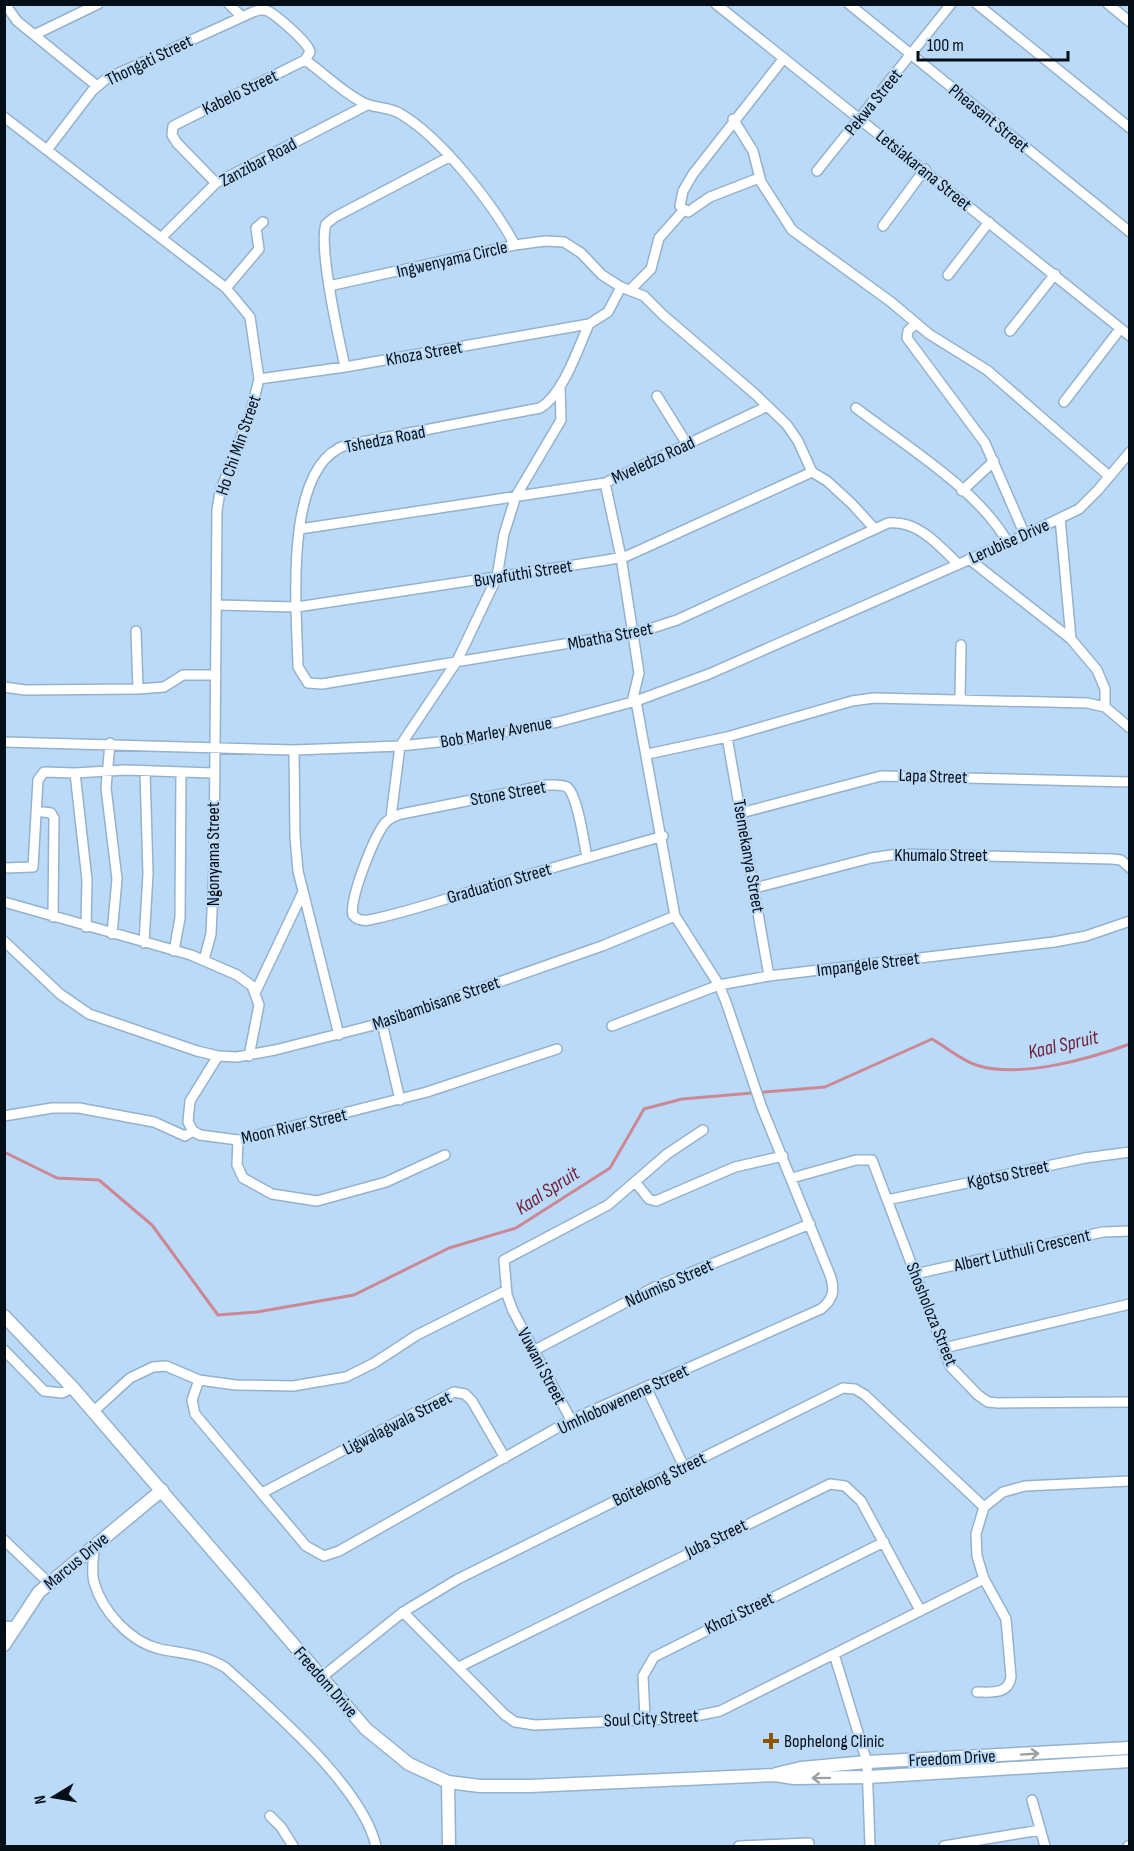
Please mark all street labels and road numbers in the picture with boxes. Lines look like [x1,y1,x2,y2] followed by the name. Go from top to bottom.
[103,30,196,90] street label: Thongati Street
[840,64,907,140] street label: Pekwa Street
[199,65,282,120] street label: Kabelo Street
[944,80,1033,157] street label: Pheasant Street
[872,125,976,216] street label: Letsiakarana Street
[216,133,300,191] street label: Zanzibar Road
[395,237,510,282] street label: Ingwenyama Circle
[384,336,465,371] street label: Khoza Street
[211,392,266,498] street label: Ho Chi Min Street
[343,421,427,458] street label: Tshedza Road
[608,432,698,489] street label: Mveledzo Road
[966,515,1052,568] street label: Lerubise Drive
[472,555,574,592] street label: Buyafuthi Street
[566,618,655,655] street label: Mbatha Street
[439,712,553,753] street label: Bob Marley Avenue
[898,765,968,788] street label: Lapa Street
[469,776,548,810] street label: Stone Street
[728,798,769,915] street label: Tsemekanya Street
[203,801,224,906] street label: Ngonyama Street
[894,845,988,866] street label: Khumalo Street
[445,858,554,908] street label: Graduation Street
[816,948,921,981] street label: Impangele Street
[370,972,503,1035] street label: Masibambisane Street
[239,1104,350,1149] street label: Moon River Street
[965,1156,1051,1193] street label: Kgotso Street
[951,1224,1093,1277] street label: Albert Luthuli Crescent
[622,1255,717,1312] street label: Ndumiso Street
[901,1260,962,1369] street label: Shosholoza Street
[513,1324,571,1409] street label: Vuwani Street
[554,1360,692,1439] street label: Umhlobowenene Street
[339,1387,455,1460] street label: Ligwalagwala Street
[609,1448,710,1511] street label: Boitekong Street
[681,1514,751,1563] street label: Juba Street
[40,1528,113,1594] street label: Marcus Drive
[701,1588,777,1639] street label: Khozi Street
[289,1643,362,1722] street label: Freedom Drive
[603,1706,699,1731] street label: Soul City Street
[908,1746,996,1771] street label: Freedom Drive

